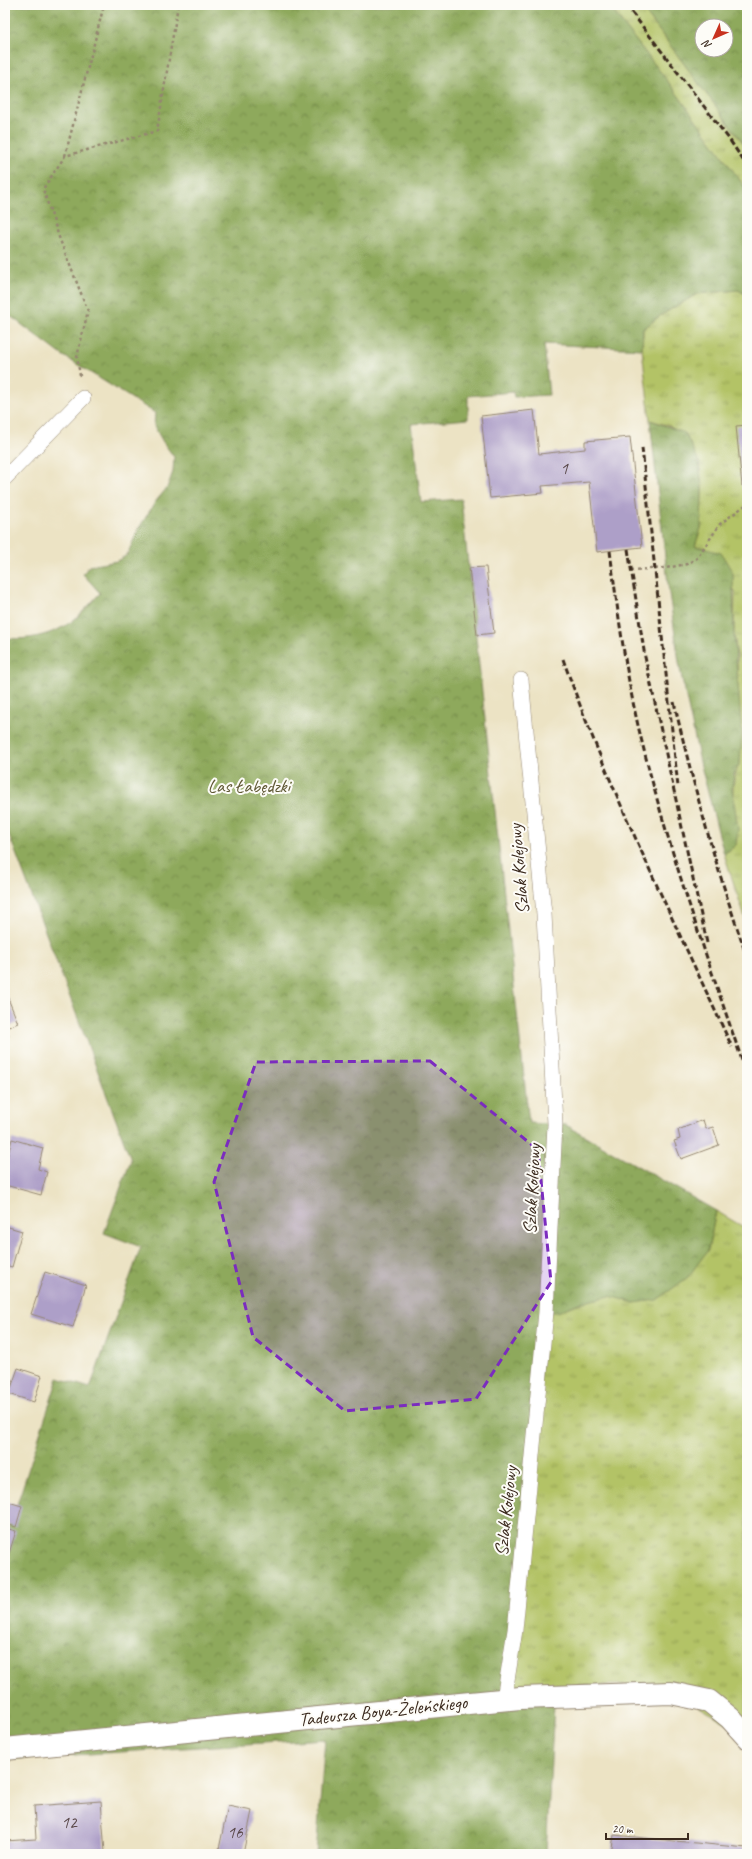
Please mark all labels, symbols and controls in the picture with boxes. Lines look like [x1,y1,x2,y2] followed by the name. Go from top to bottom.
[694,18,734,58] north arrow
[698,36,714,52] text: N
[560,458,569,479] house number: 1
[208,774,293,798] park label: Las Łabędzki
[503,821,535,915] street label: Szlak Kolejowy
[518,1142,546,1235] street label: Szlak Kolejowy
[489,1463,523,1557] street label: Szlak Kolejowy
[298,1690,470,1732] street label: Tadeusza Boya-Żeleńskiego
[61,1812,78,1833] house number: 12
[606,1815,688,1841] scale bar
[612,1821,634,1837] text: 20 m
[227,1822,244,1843] house number: 16

